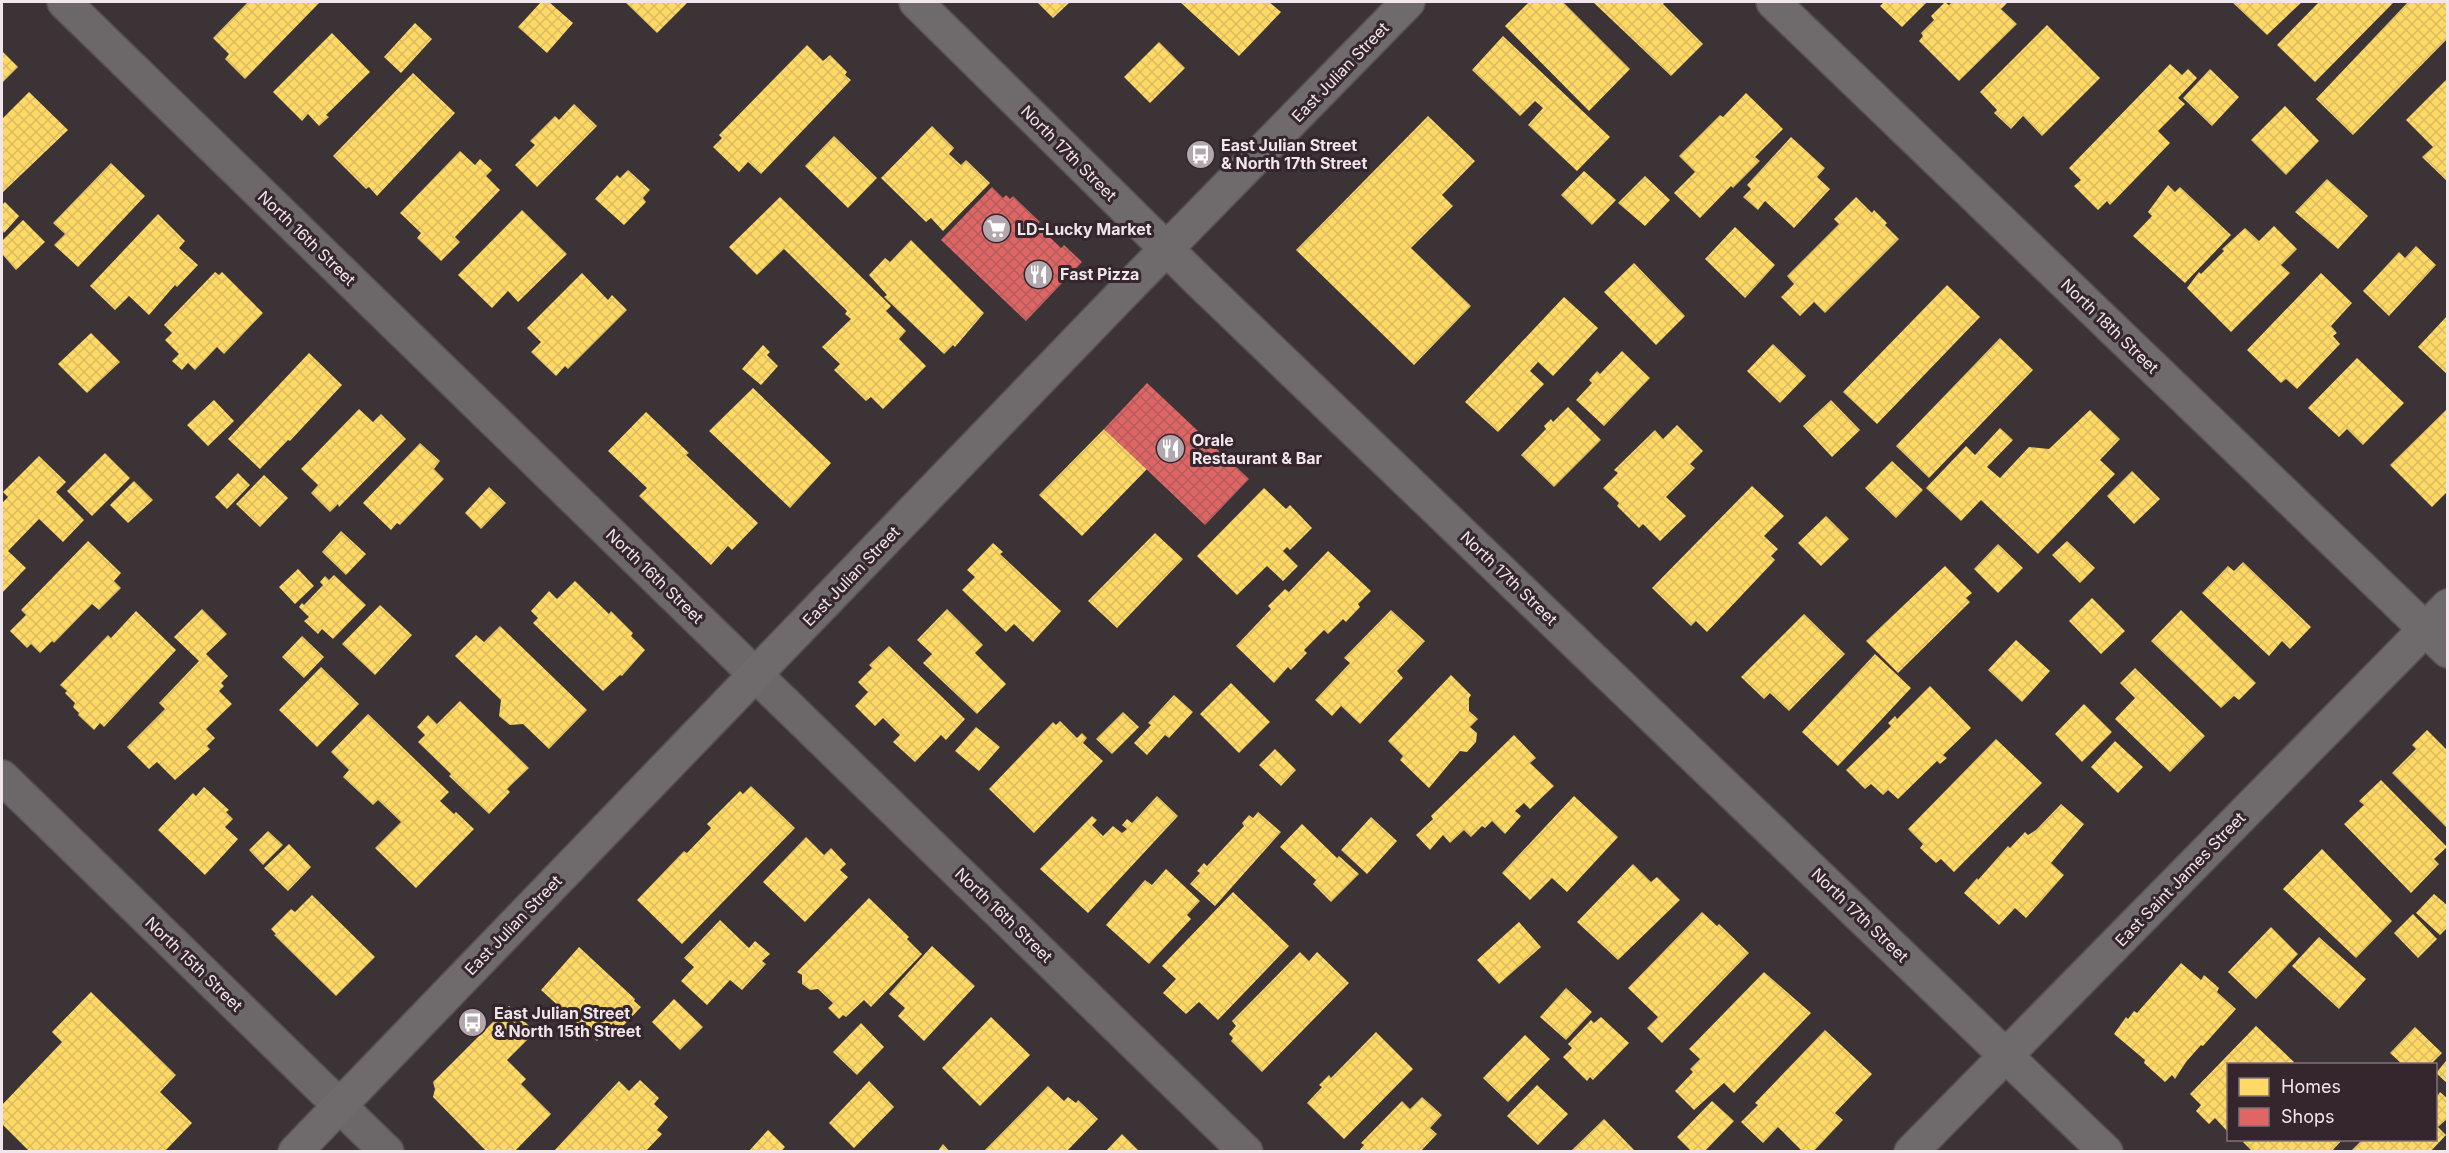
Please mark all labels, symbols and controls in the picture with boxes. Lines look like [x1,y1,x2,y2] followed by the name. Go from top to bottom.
[1287,18,1393,126] street label: East Julian Street
[1017,101,1121,205] street label: North 17th Street
[1221,135,1367,173] place label: East Julian Street & North 17th Street
[1184,138,1216,170] bus stop icon: East Julian Street & North 17th Street
[254,186,360,290] street label: North 16th Street
[980,213,1012,245] supermarket icon: LD-Lucky Market
[1017,219,1152,239] place label: LD-Lucky Market
[1023,258,1055,290] restaurant icon: Fast Pizza
[1060,264,1139,284] place label: Fast Pizza
[2057,274,2163,378] street label: North 18th Street
[1192,430,1323,468] place label: Orale Restaurant & Bar
[1155,433,1187,465] restaurant icon: Orale Restaurant & Bar
[798,522,904,630] street label: East Julian Street
[602,524,708,628] street label: North 16th Street
[1456,527,1562,629] street label: North 17th Street
[2111,808,2249,950] street label: East Saint James Street
[951,863,1057,967] street label: North 16th Street
[1807,864,1913,966] street label: North 17th Street
[460,871,566,979] street label: East Julian Street
[141,912,247,1016] street label: North 15th Street
[494,1003,641,1041] place label: East Julian Street & North 15th Street
[457,1006,489,1038] bus stop icon: East Julian Street & North 15th Street
[2227,1063,2437,1141] legend
[2281,1076,2341,1097] text: Homes
[2281,1106,2335,1127] text: Shops

